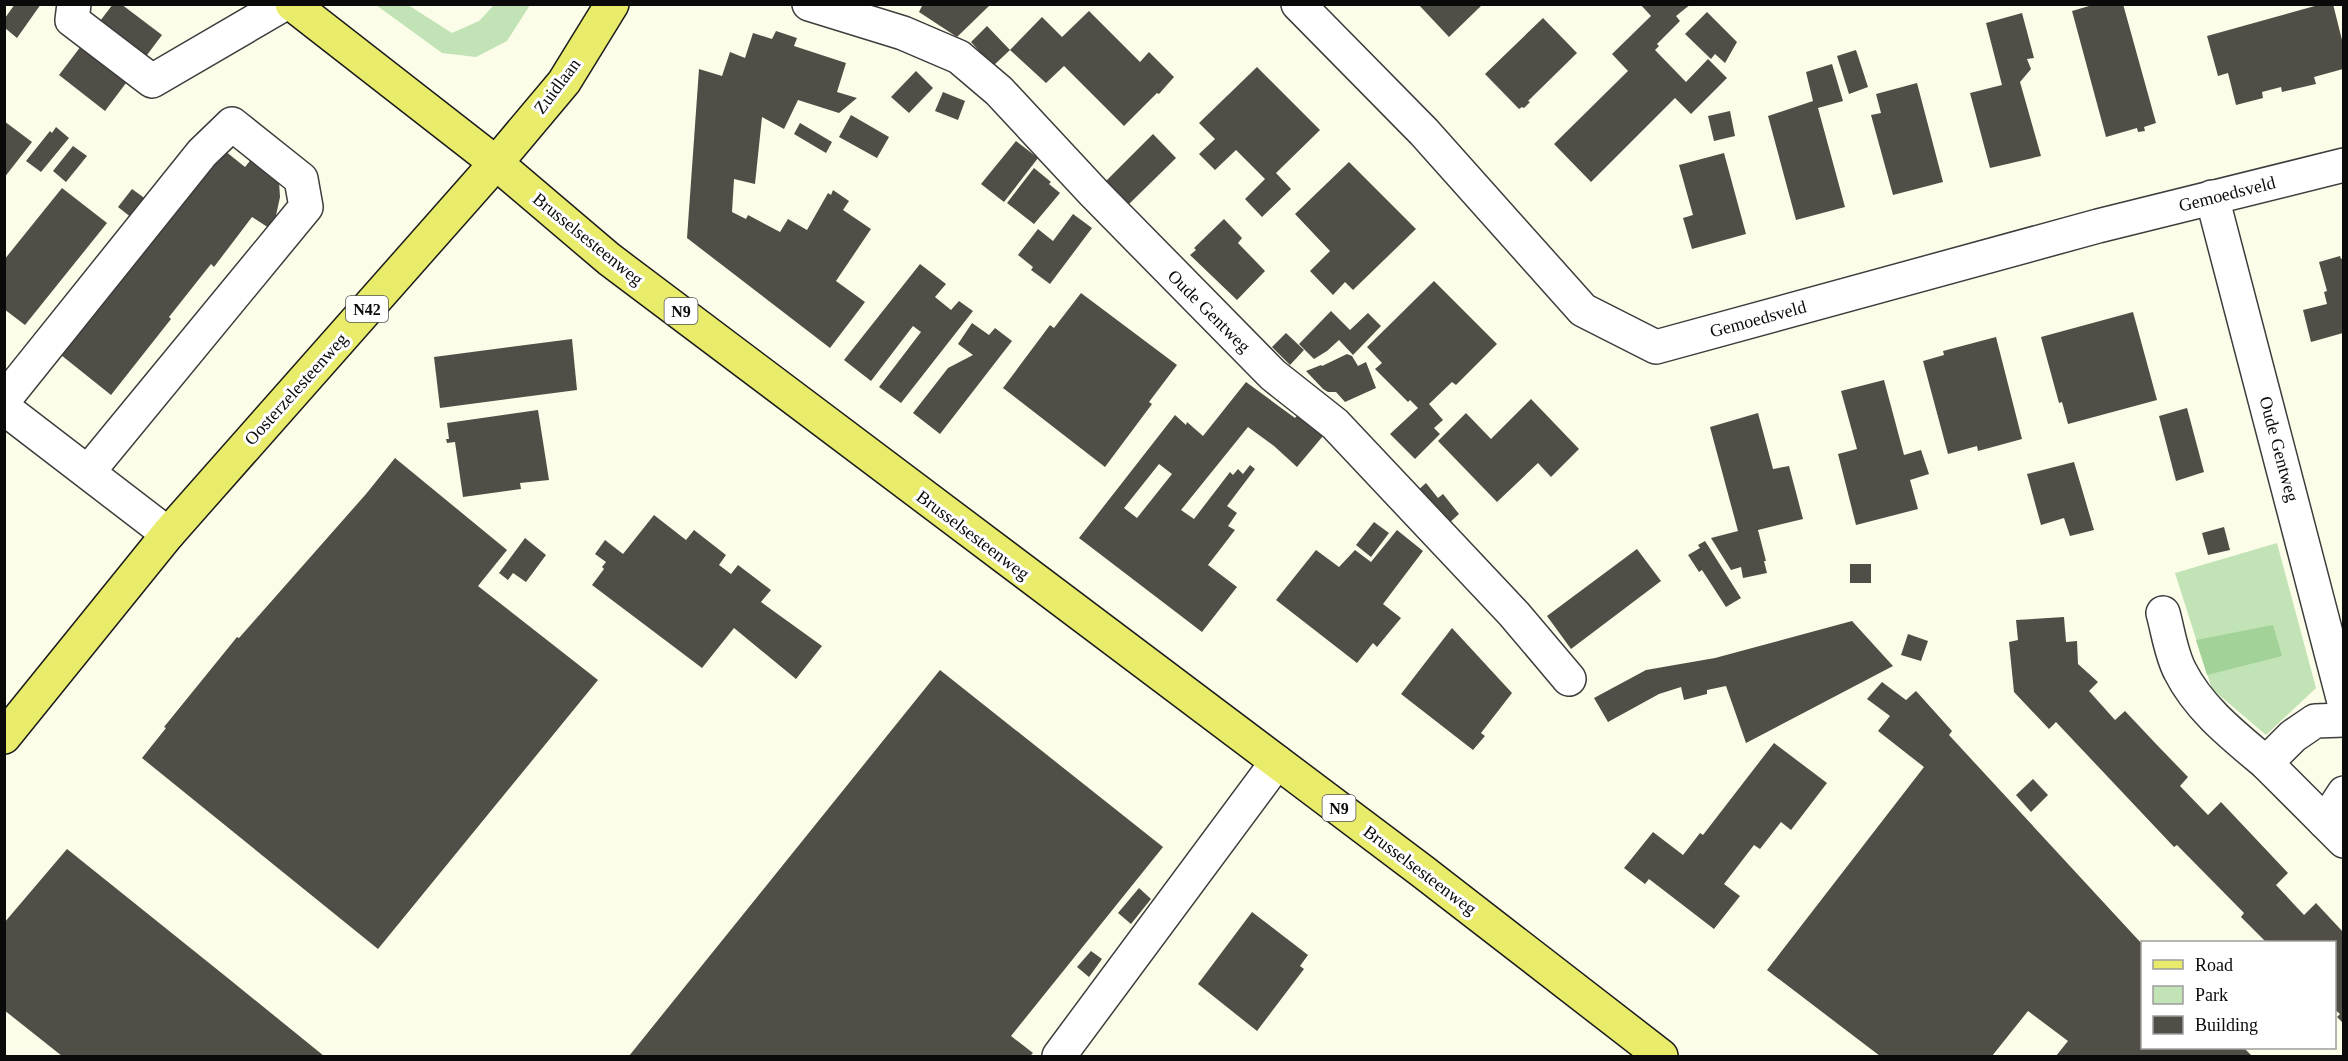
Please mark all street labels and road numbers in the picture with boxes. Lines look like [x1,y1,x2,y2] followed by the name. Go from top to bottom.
[530,54,584,118] street label: Zuidlaan
[2177,172,2277,216] street label: Gemoedsveld
[529,188,647,290] street label: Brusselsesteenweg
[1164,266,1254,356] street label: Oude Gentweg
[346,296,388,322] road number: N42
[1708,297,1808,341] street label: Gemoedsveld
[664,298,698,324] road number: N9
[240,329,352,449] street label: Oosterzelesteenweg
[2255,394,2303,504] street label: Oude Gentweg
[913,486,1033,584] street label: Brusselsesteenweg
[1322,795,1356,821] road number: N9
[1360,821,1480,919] street label: Brusselsesteenweg

